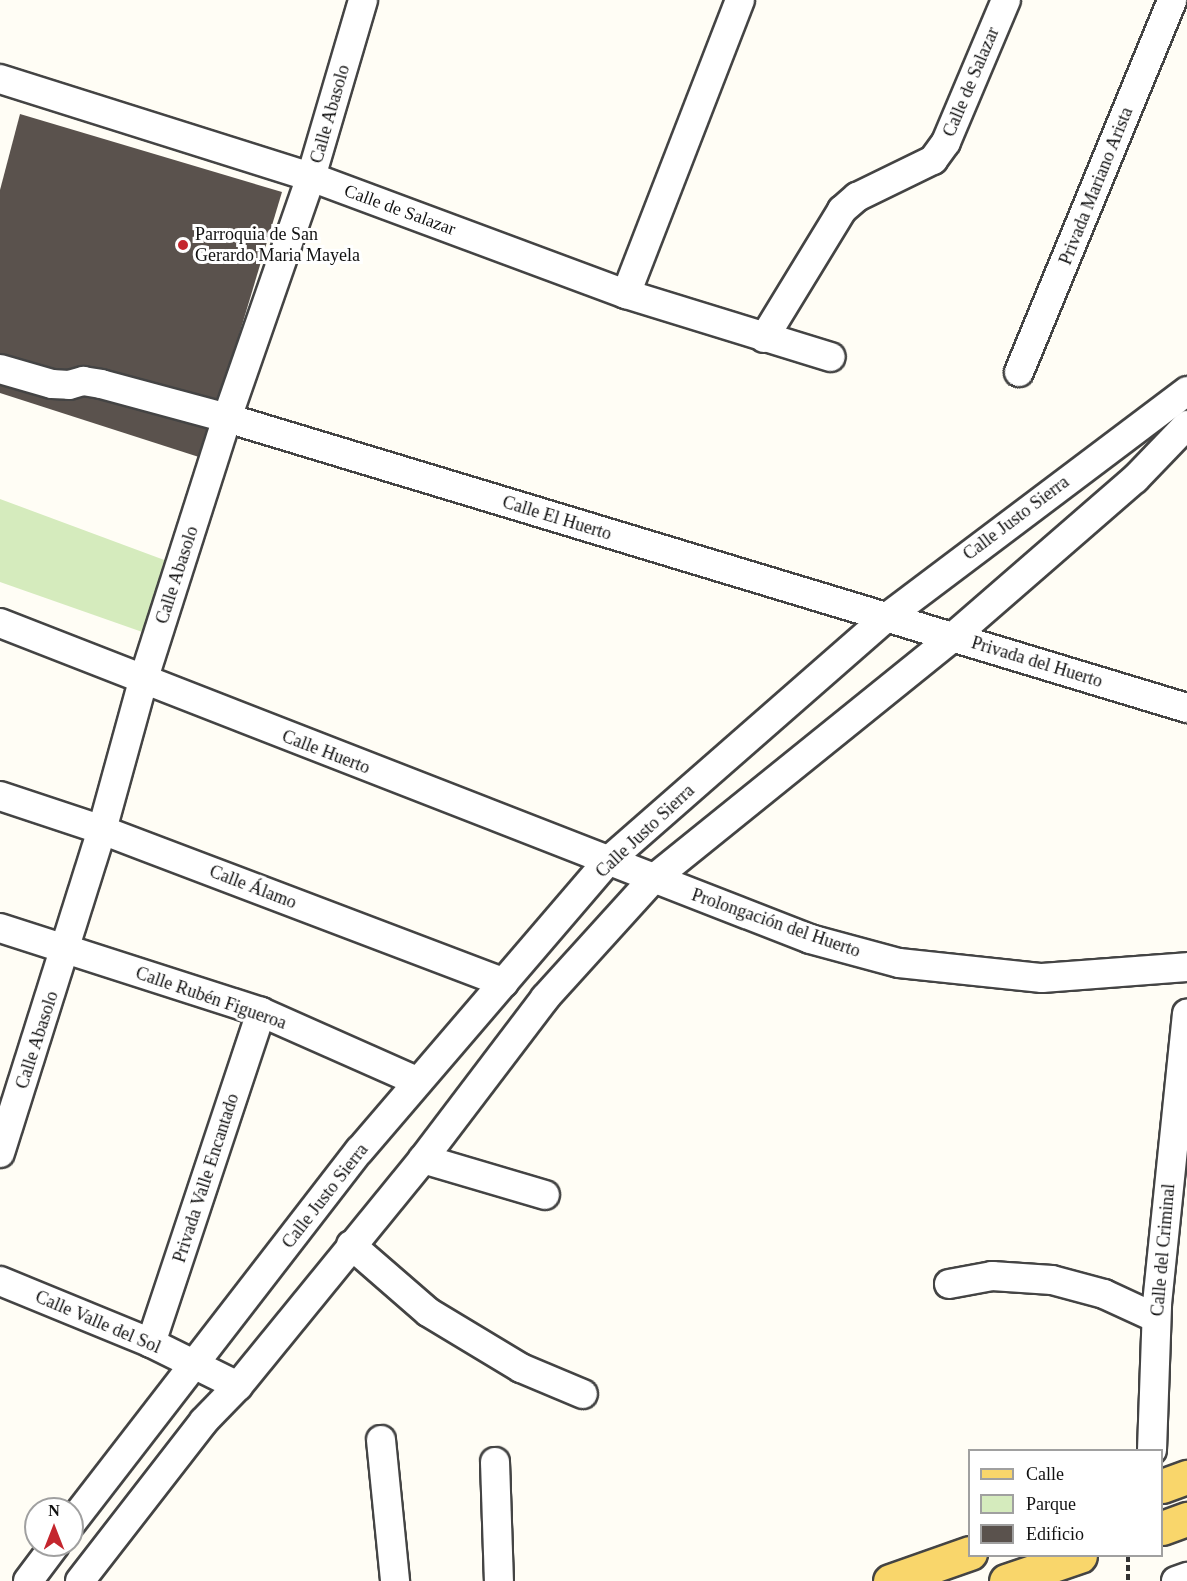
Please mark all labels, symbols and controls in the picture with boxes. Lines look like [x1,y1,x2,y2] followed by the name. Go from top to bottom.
[938,24,1004,140] street label: Calle de Salazar
[305,62,355,166] street label: Calle Abasolo
[1054,104,1138,268] street label: Privada Mariano Arista
[341,180,459,240] street label: Calle de Salazar
[195,224,360,266] place label: Parroquia de San Gerardo Maria Mayela
[176,238,190,252] marker: Parroquia de San Gerardo Maria Mayela
[959,471,1073,565] street label: Calle Justo Sierra
[500,491,614,545] street label: Calle El Huerto
[151,523,203,627] street label: Calle Abasolo
[969,632,1105,692] street label: Privada del Huerto
[279,725,373,779] street label: Calle Huerto
[591,780,699,882] street label: Calle Justo Sierra
[206,861,300,913] street label: Calle Álamo
[689,884,863,962] street label: Prolongación del Huerto
[133,962,289,1034] street label: Calle Rubén Figueroa
[11,988,63,1092] street label: Calle Abasolo
[168,1091,244,1265] street label: Privada Valle Encantado
[277,1139,373,1253] street label: Calle Justo Sierra
[1146,1183,1180,1317] street label: Calle del Criminal
[32,1286,164,1358] street label: Calle Valle del Sol
[968,1449,1163,1557] legend
[1026,1464,1064,1484] text: Calle
[1026,1494,1076,1514] text: Parque
[24,1497,84,1557] north arrow
[48,1502,60,1519] text: N
[1026,1524,1084,1544] text: Edificio

